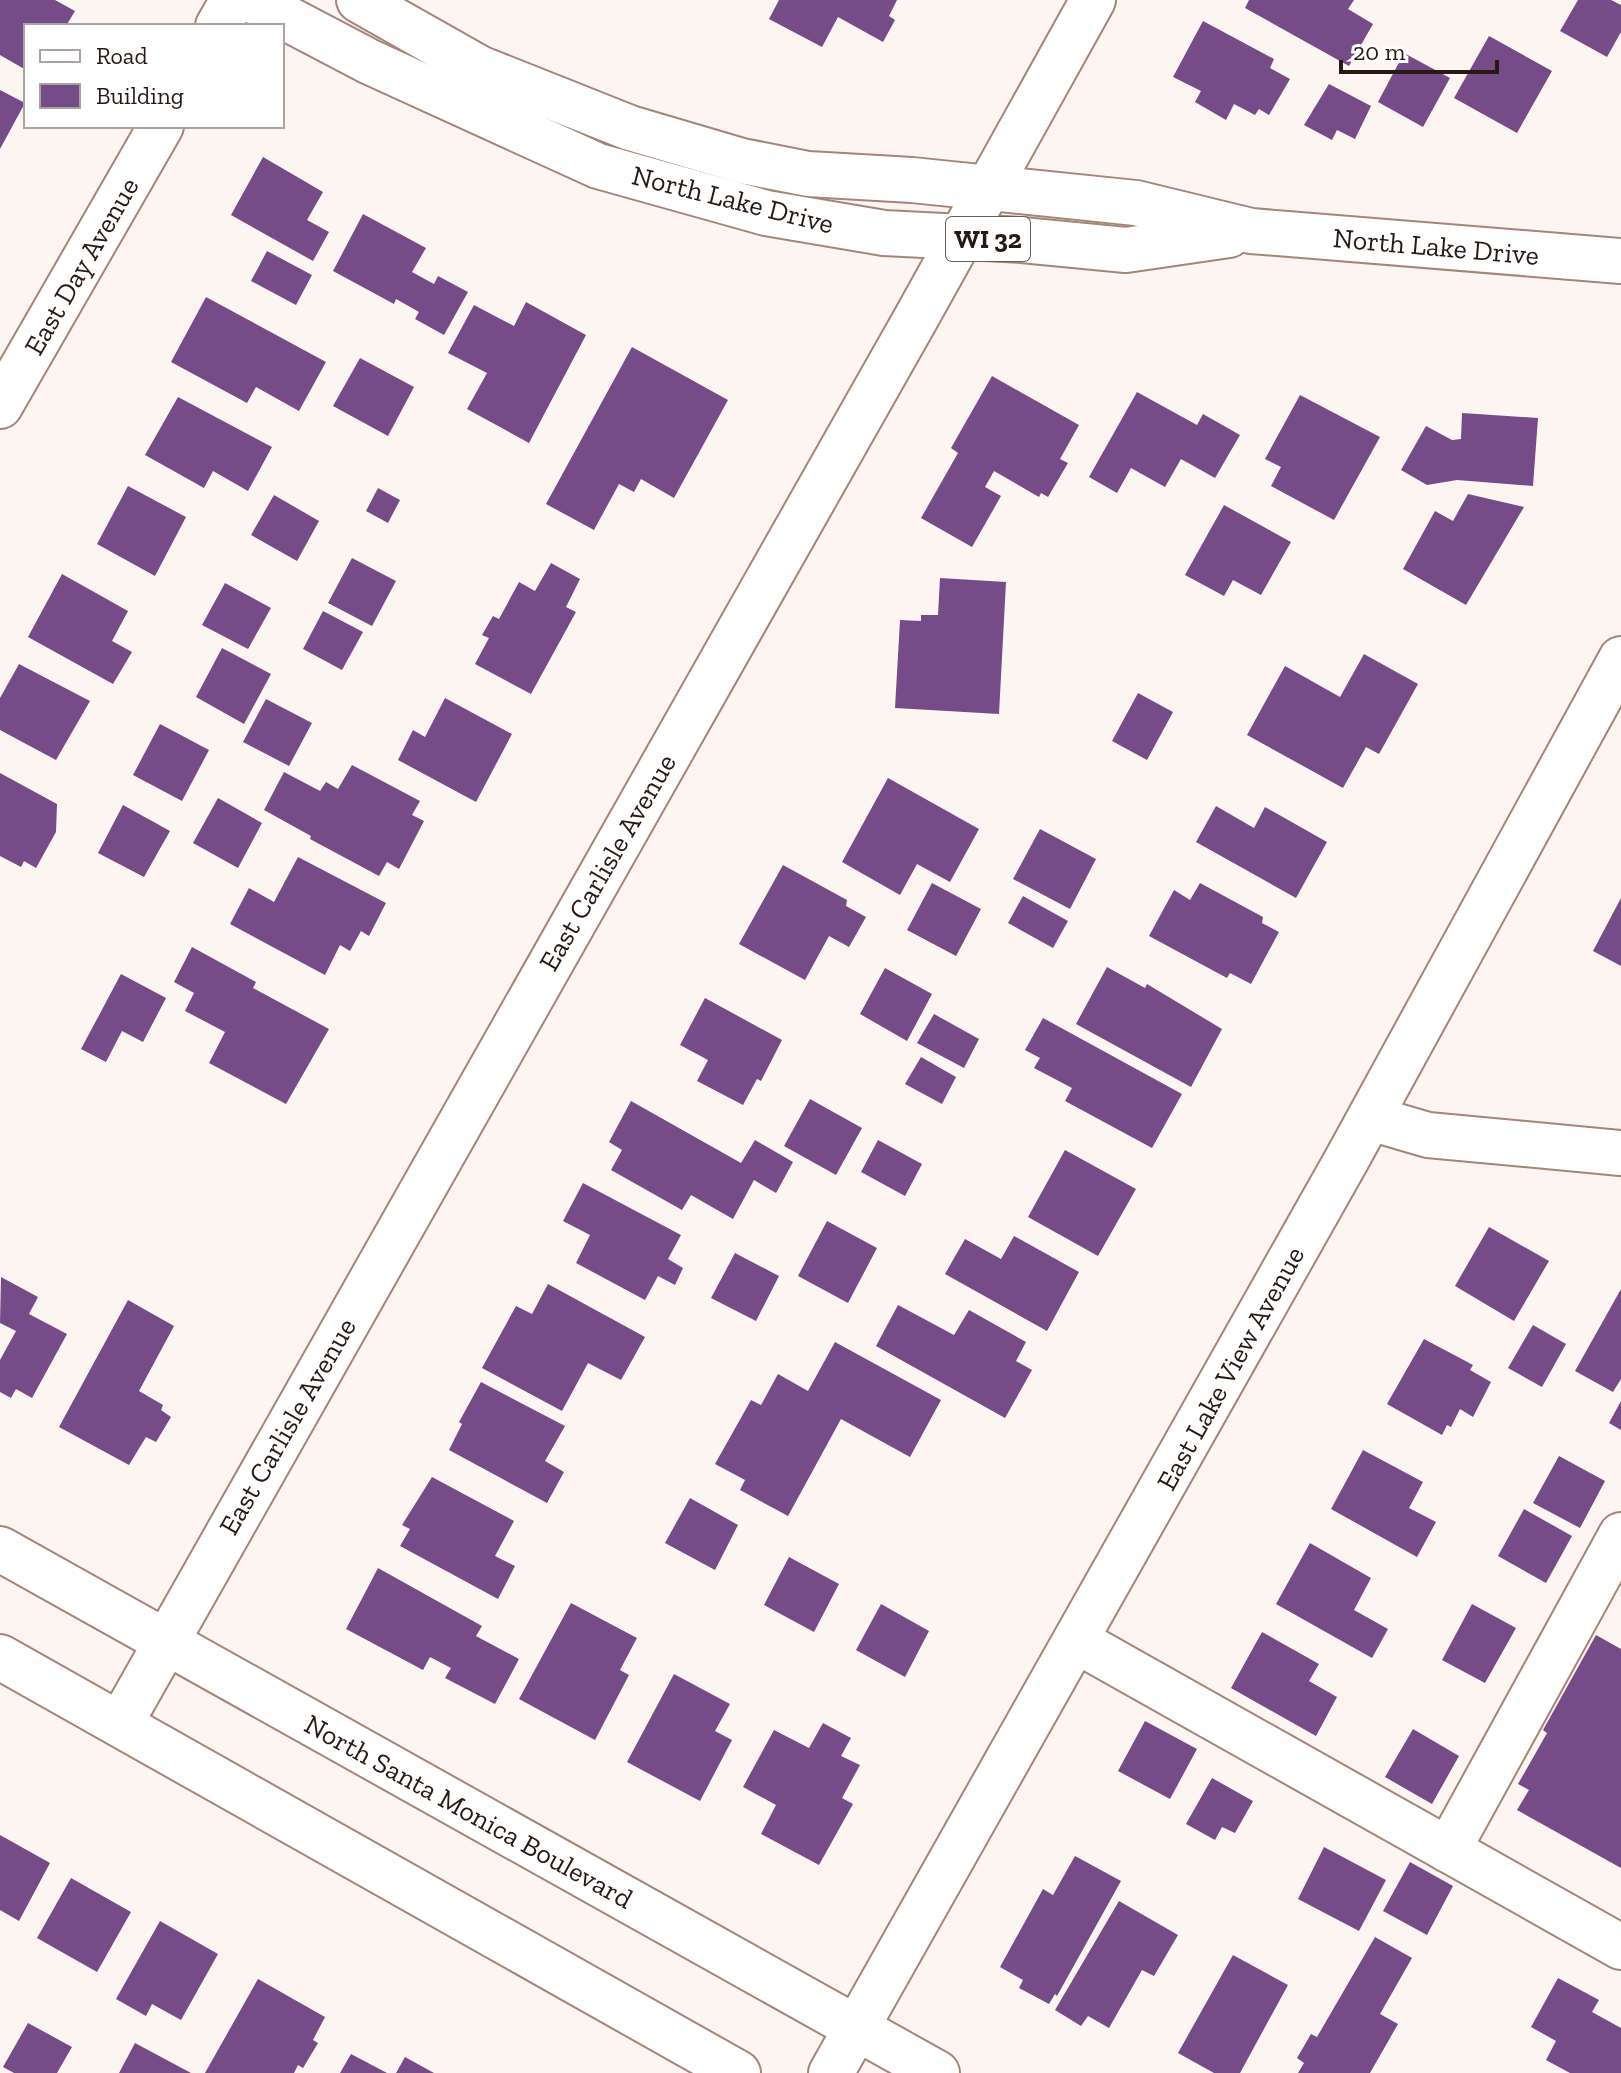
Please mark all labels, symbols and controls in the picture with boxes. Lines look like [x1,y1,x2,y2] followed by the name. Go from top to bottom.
[24,24,284,128] legend
[1341,24,1497,74] scale bar
[1353,37,1406,66] text: 20 m
[96,41,148,70] text: Road
[96,81,184,110] text: Building
[629,158,837,240] street label: North Lake Drive
[17,172,146,361] street label: East Day Avenue
[946,217,1030,261] road number: WI 32
[1332,221,1540,272] street label: North Lake Drive
[532,748,683,976] street label: East Carlisle Avenue
[1150,1241,1311,1496] street label: East Lake View Avenue
[212,1312,363,1540] street label: East Carlisle Avenue
[299,1707,639,1916] street label: North Santa Monica Boulevard

